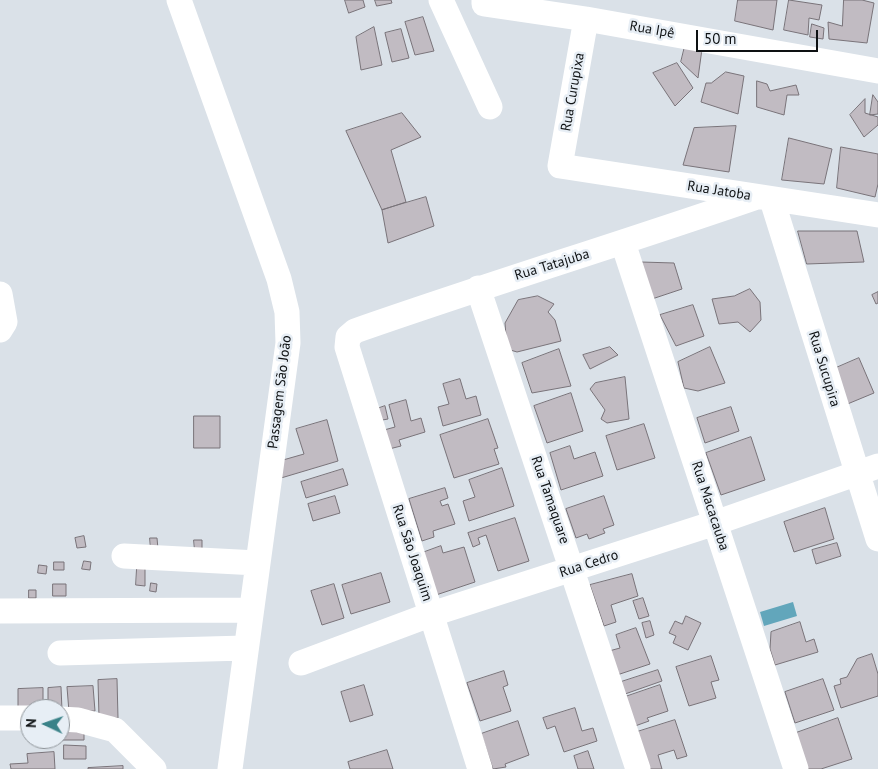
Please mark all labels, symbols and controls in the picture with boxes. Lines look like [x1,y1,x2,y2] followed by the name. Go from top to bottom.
[628,18,676,42] street label: Rua Ipê
[698,20,820,52] scale bar
[704,29,737,48] text: 50 m
[558,51,588,133] street label: Rua Curupixa
[686,178,752,204] street label: Rua Jatoba
[513,246,591,284] street label: Rua Tatajuba
[805,329,843,409] street label: Rua Sucupira
[265,334,295,450] street label: Passagem São João
[527,454,573,546] street label: Rua Tamaquare
[688,459,732,553] street label: Rua Macacauba
[388,502,436,604] street label: Rua São Joaquim
[557,547,621,581] street label: Rua Cedro
[20,699,70,749] north arrow
[22,718,40,728] text: N

